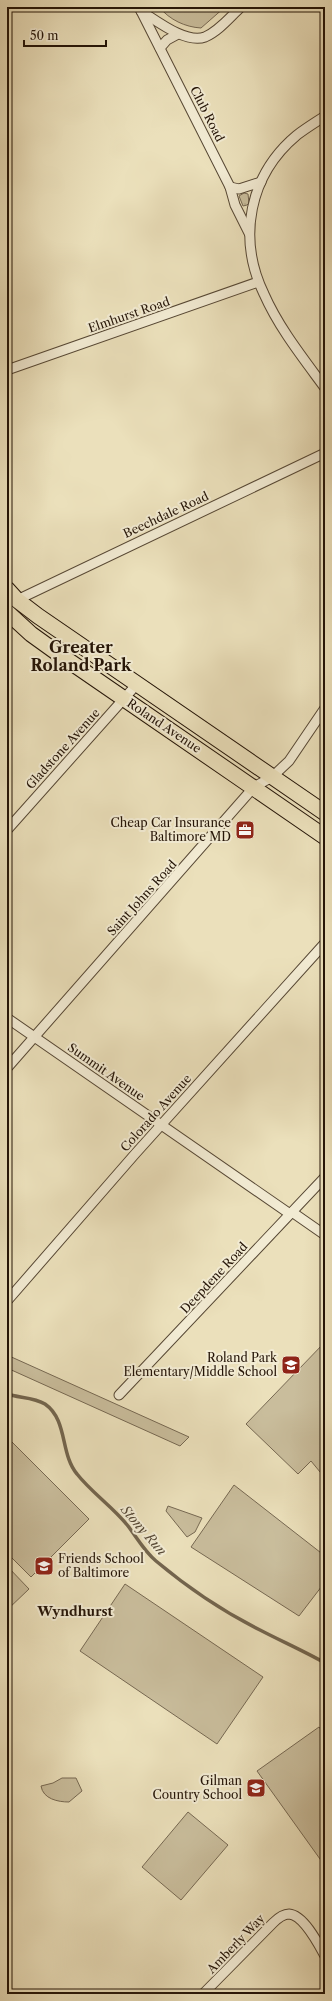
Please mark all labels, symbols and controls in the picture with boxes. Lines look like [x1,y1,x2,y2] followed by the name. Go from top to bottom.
[24,22,106,48] scale bar
[30,28,59,43] text: 50 m
[187,83,228,145] street label: Club Road
[86,293,172,335] street label: Elmhurst Road
[121,488,211,541] street label: Beechdale Road
[30,637,132,675] district label: Greater Roland Park
[124,695,204,756] street label: Roland Avenue
[23,705,103,792] street label: Gladstone Avenue
[110,815,231,844] place label: Cheap Car Insurance Baltimore MD
[234,819,256,841] office icon: Cheap Car Insurance Baltimore MD
[104,856,180,939] street label: Saint Johns Road
[65,1040,148,1104] street label: Summit Avenue
[117,1071,194,1154] street label: Colorado Avenue
[177,1239,251,1316] street label: Deepdene Road
[124,1350,278,1379] place label: Roland Park Elementary/Middle School
[280,1354,302,1376] school or university icon: Roland Park Elementary/Middle School
[117,1501,170,1558] water label: Stony Run
[58,1551,144,1580] place label: Friends School of Baltimore
[33,1555,55,1577] school or university icon: Friends School of Baltimore
[36,1603,114,1619] district label: Wyndhurst
[152,1773,242,1802] place label: Gilman Country School
[245,1777,267,1799] school or university icon: Gilman Country School
[203,1911,268,1977] street label: Amberly Way

